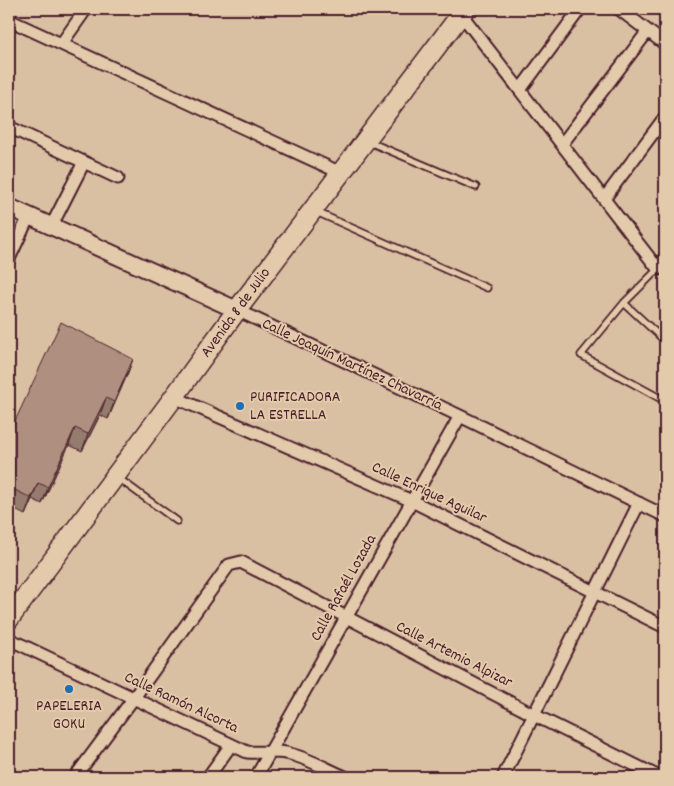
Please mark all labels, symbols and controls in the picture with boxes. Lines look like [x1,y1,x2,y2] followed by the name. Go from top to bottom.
[195,263,277,363] street label: Avenida 8 de Julio
[258,313,447,417] street label: Calle Joaquín Martínez Chavarría
[250,386,341,427] place label: PURIFICADORA LA ESTRELLA
[234,400,246,412] marker: PURIFICADORA LA ESTRELLA
[368,456,490,530] street label: Calle Enrique Aguilar
[305,530,383,646] street label: Calle Rafaél Lozada
[392,616,516,694] street label: Calle Artemio Alpizar
[120,666,242,740] street label: Calle Ramón Alcorta
[63,683,75,695] marker: PAPELERIA GOKU
[36,695,102,736] place label: PAPELERIA GOKU

